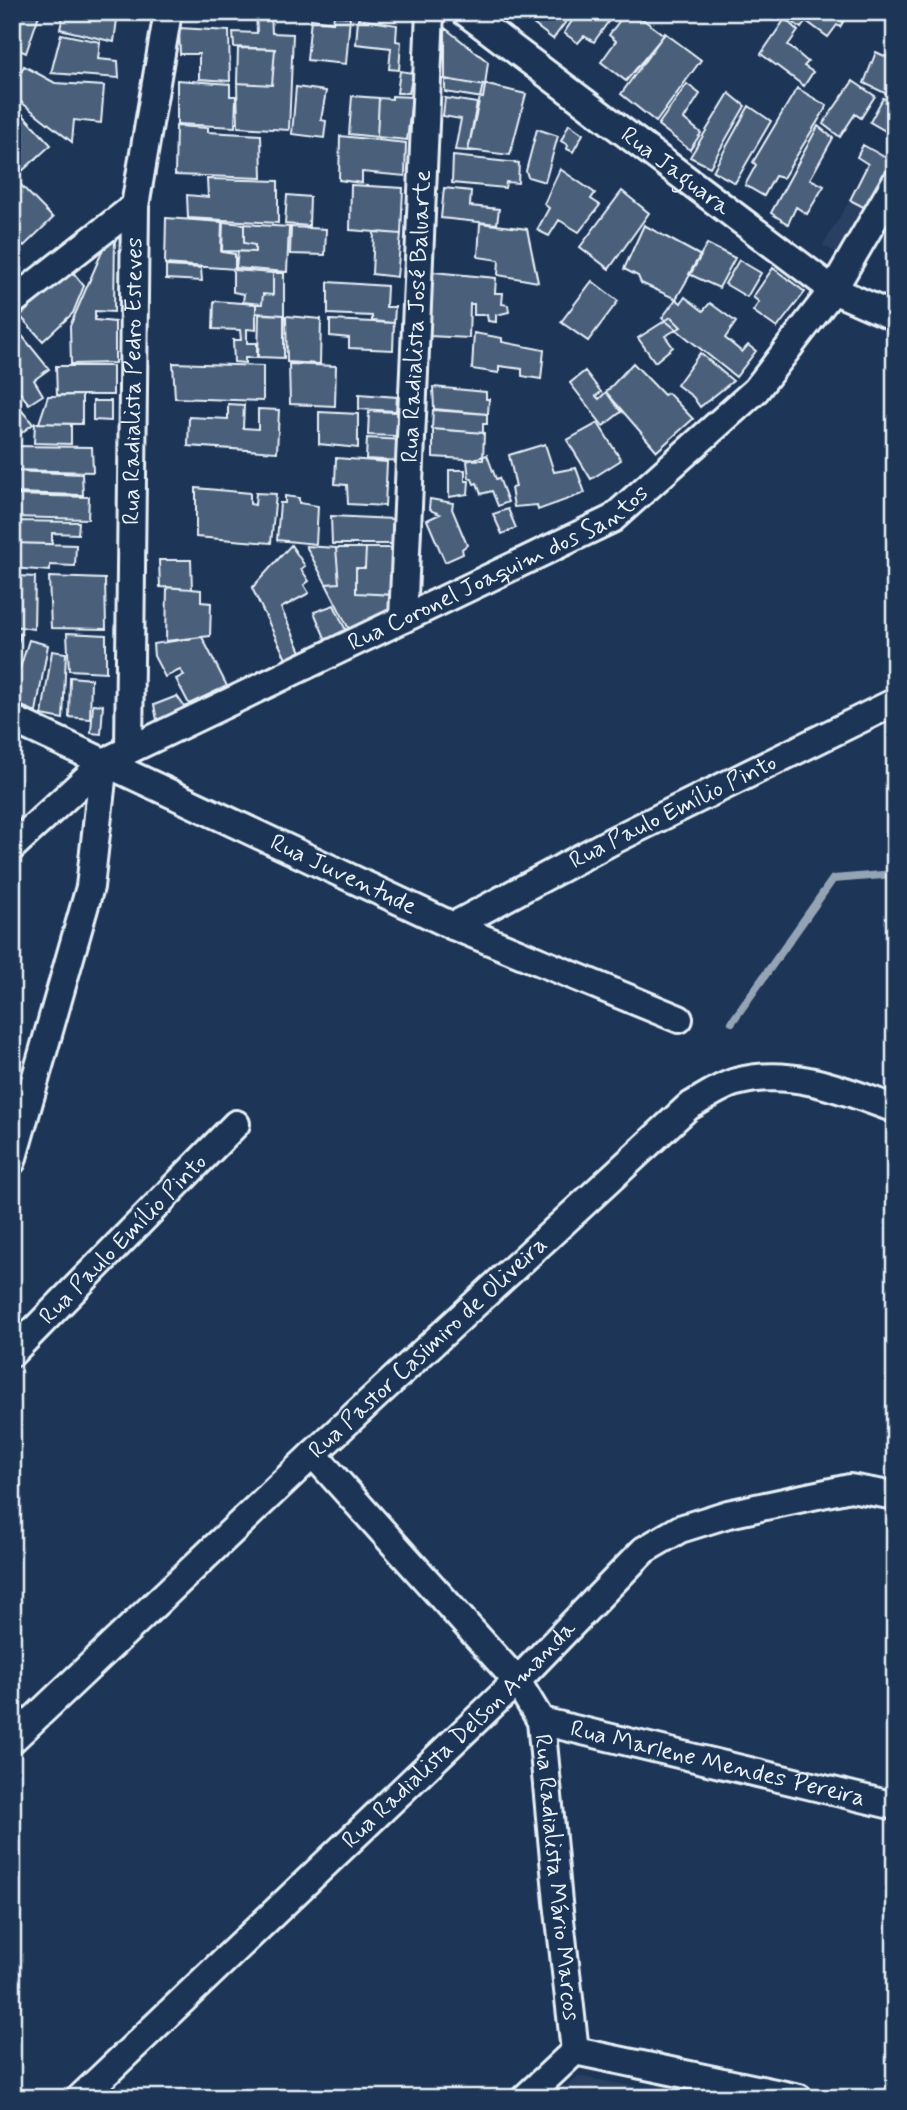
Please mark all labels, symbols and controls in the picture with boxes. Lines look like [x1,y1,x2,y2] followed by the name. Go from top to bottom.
[614,120,737,223] street label: Rua Jaguara
[394,169,438,463] street label: Rua Radialista José Baluarte
[116,237,150,525] street label: Rua Radialista Pedro Esteves
[343,478,655,659] street label: Rua Coronel Joaquim dos Santos
[564,747,782,876] street label: Rua Paulo Emílio Pinto
[265,827,422,922] street label: Rua Juventude
[32,1147,214,1332] street label: Rua Paulo Emílio Pinto
[302,1229,554,1466] street label: Rua Pastor Casimiro de Oliveira
[335,1613,583,1856] street label: Rua Radialista Delson Amanda
[567,1713,869,1814] street label: Rua Marlene Mendes Pereira
[527,1733,587,2023] street label: Rua Radialista Mário Marcos

